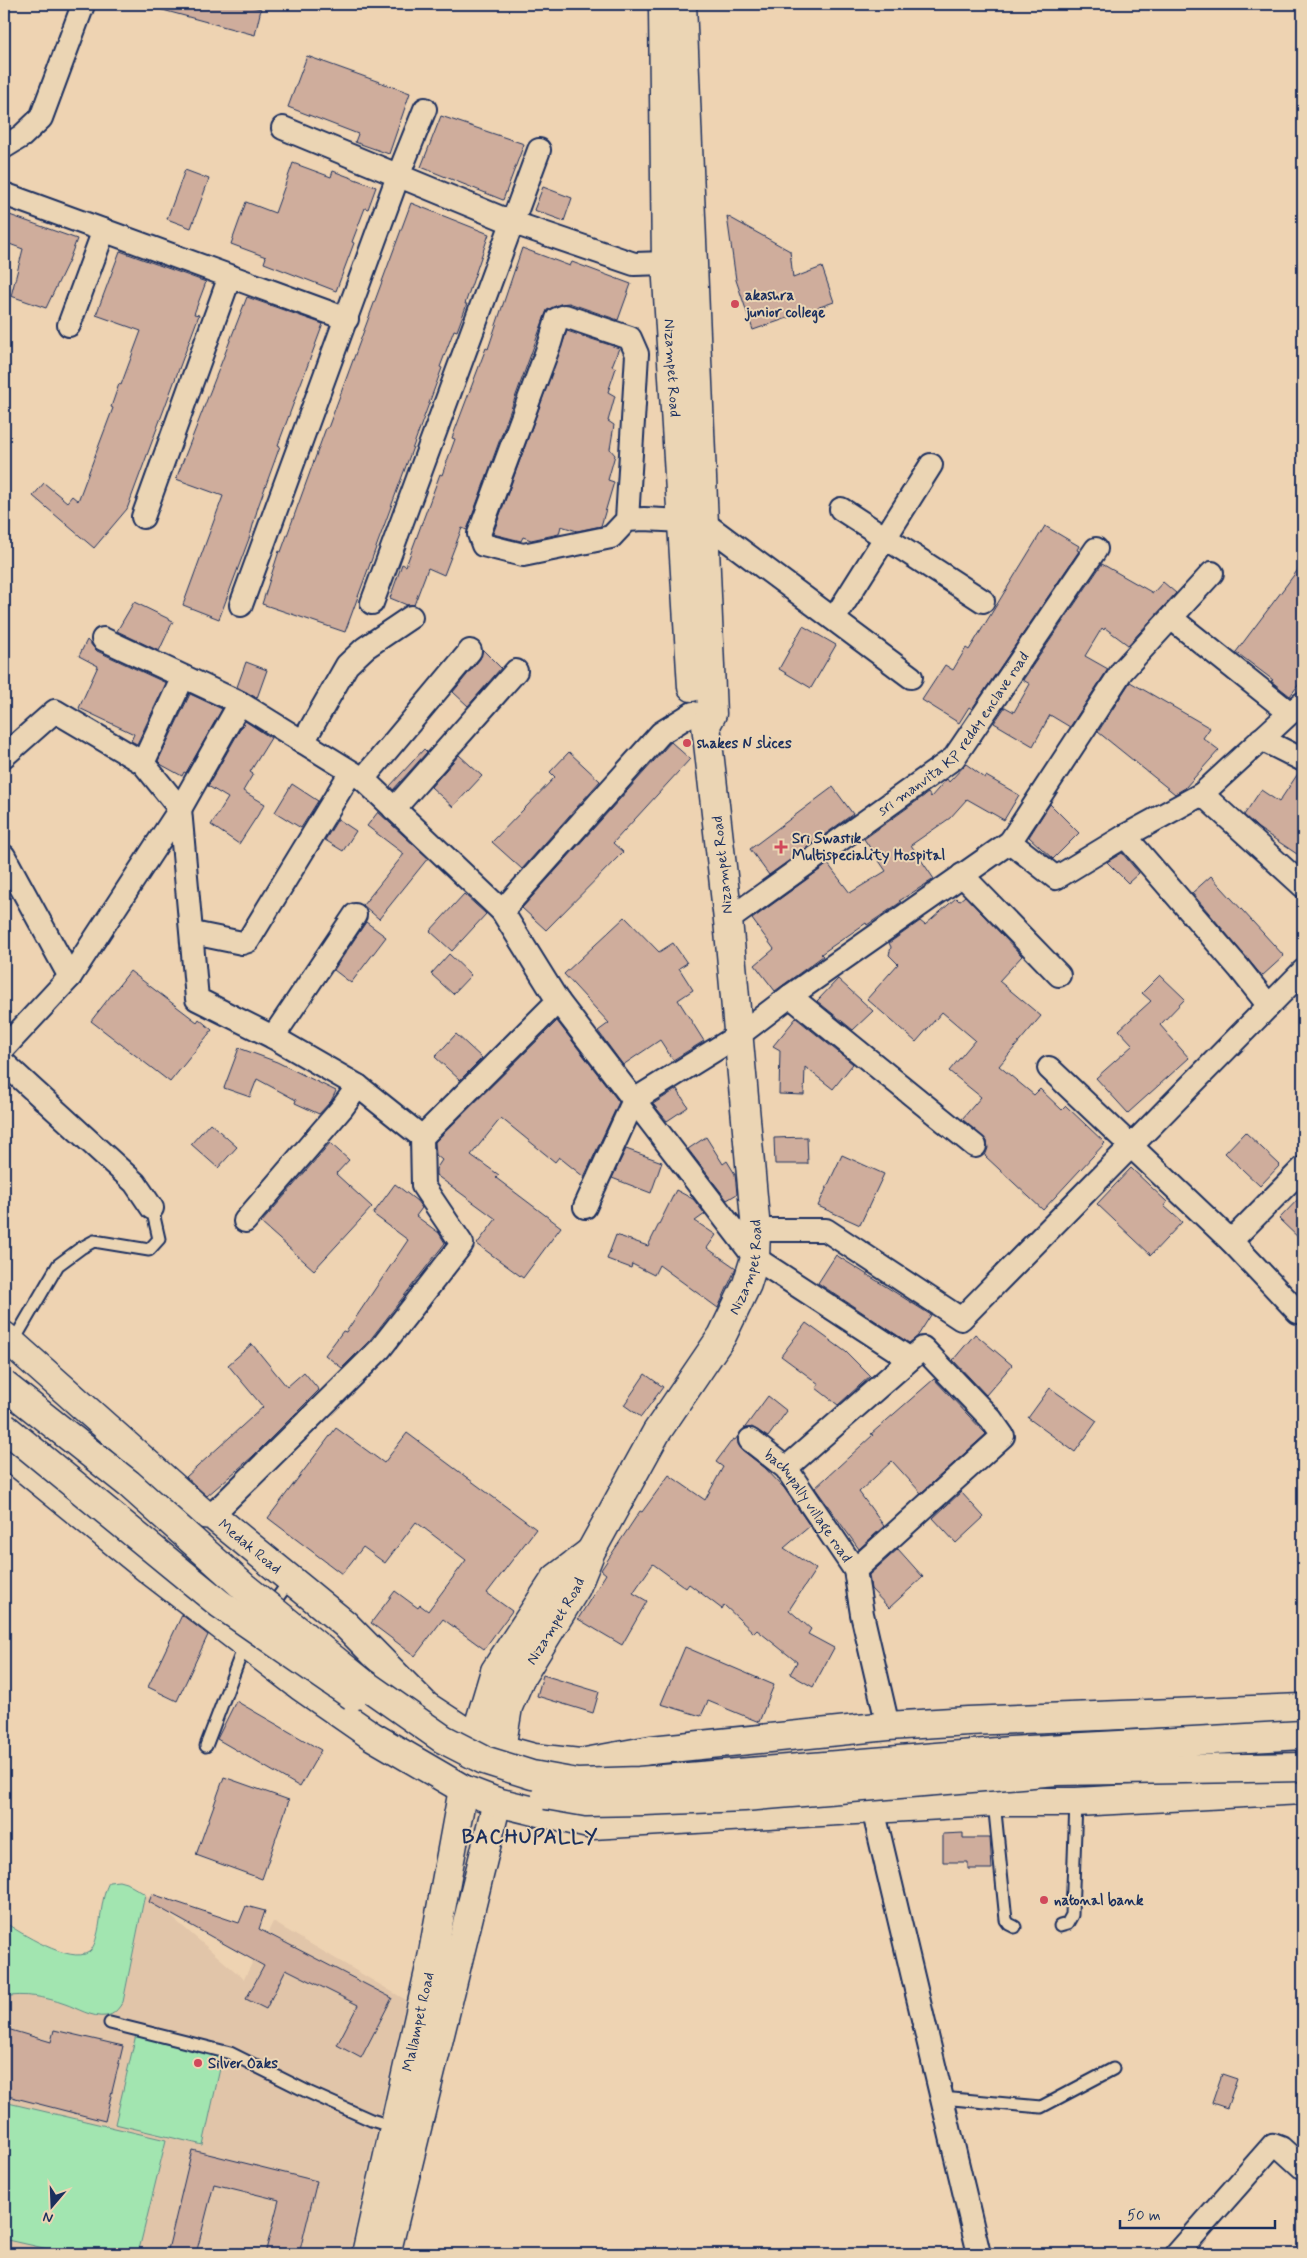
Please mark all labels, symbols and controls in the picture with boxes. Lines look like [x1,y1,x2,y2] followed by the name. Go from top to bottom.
[744,286,825,324] place label: akashra junior college
[729,298,741,310] marker: akashra junior college
[658,318,684,418] street label: Nizampet Road
[873,648,1034,821] street label: sri manvita KP reddy enclave road
[696,734,792,754] place label: shakes N slices
[681,737,693,749] marker: shakes N slices
[708,815,738,915] street label: Nizampet Road
[792,829,945,866] place label: Sri Swastik Multispeciality Hospital
[774,840,788,854] marker: Sri Swastik Multispeciality Hospital
[725,1218,767,1318] street label: Nizampet Road
[760,1446,856,1567] street label: bachupally village road
[213,1515,285,1579] street label: Medak Road
[522,1575,590,1669] street label: Nizampet Road
[462,1824,598,1851] district label: BACHUPALLY
[1054,1891,1144,1911] place label: natonal bank
[1038,1894,1050,1906] marker: natonal bank
[398,1970,440,2073] street label: Mallampet Road
[208,2054,278,2074] place label: Silver Oaks
[192,2057,204,2069] marker: Silver Oaks
[28,2180,78,2230] north arrow
[1120,2198,1274,2230] scale bar
[1127,2206,1161,2226] text: 50 m
[41,2207,55,2227] text: N

